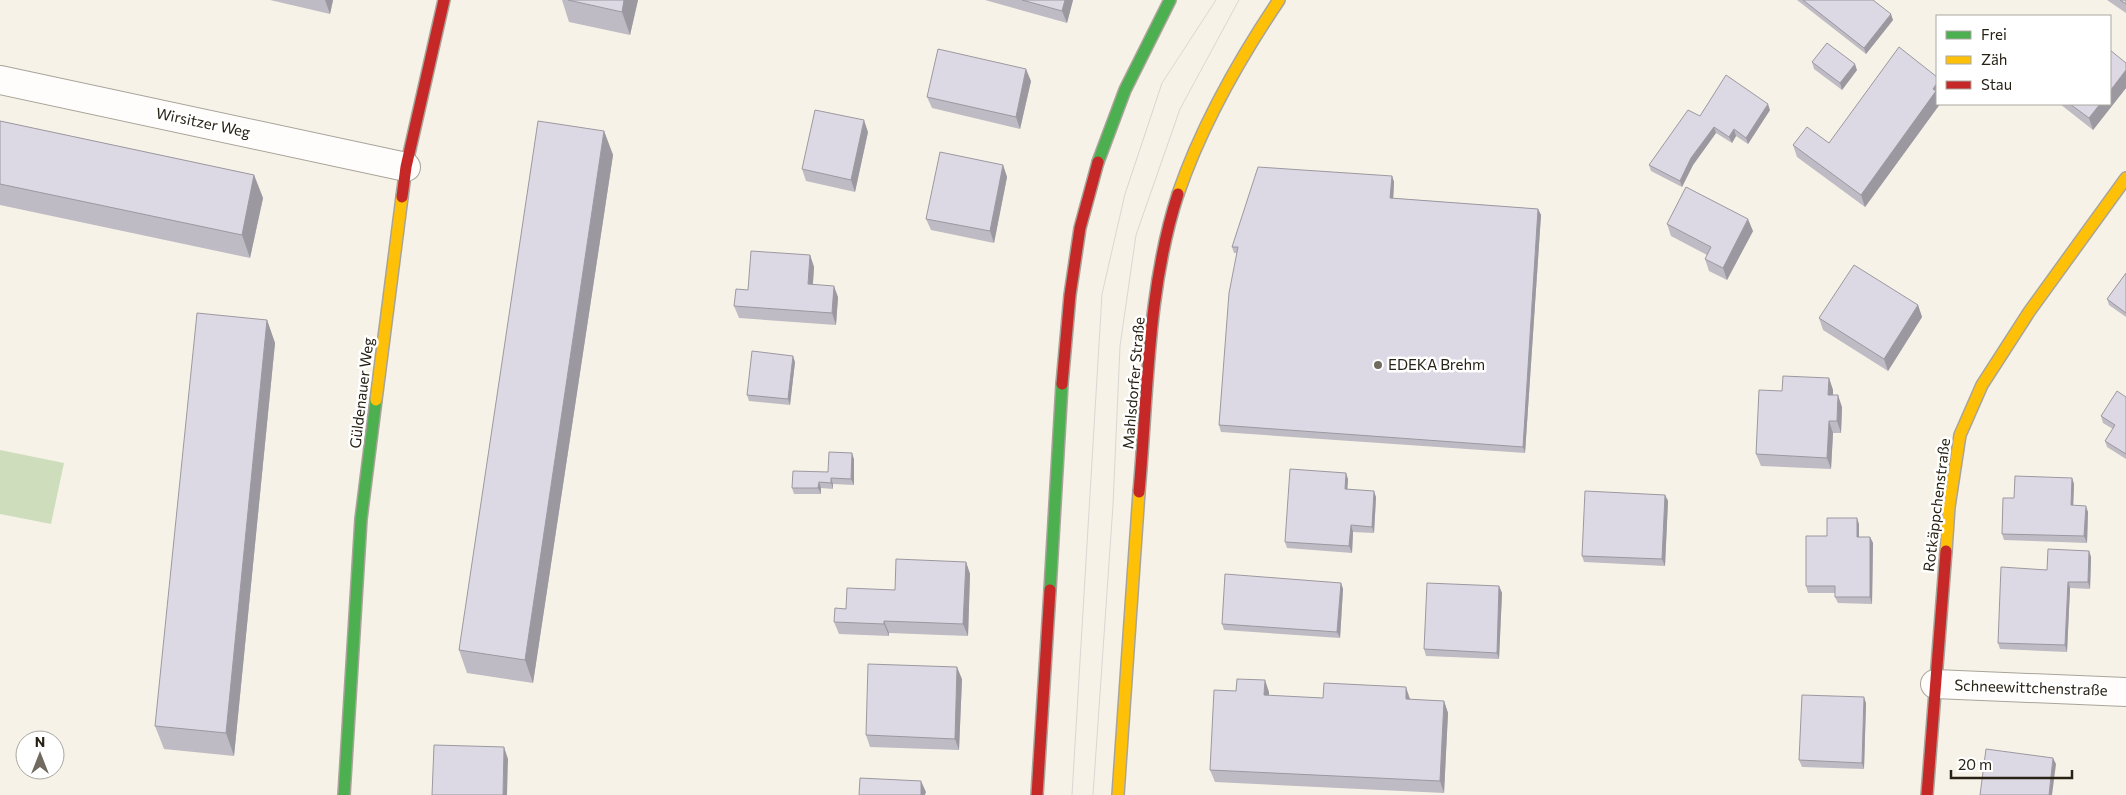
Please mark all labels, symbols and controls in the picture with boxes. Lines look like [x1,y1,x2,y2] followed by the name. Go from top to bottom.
[1936,15,2111,105] legend
[1981,25,2007,43] text: Frei
[1981,50,2007,68] text: Zäh
[1981,75,2012,93] text: Stau
[154,103,252,141] street label: Wirsitzer Weg
[1118,316,1148,450] street label: Mahlsdorfer Straße
[345,336,377,449] street label: Güldenauer Weg
[1388,355,1485,373] place label: EDEKA Brehm
[1372,359,1384,371] marker: EDEKA Brehm
[1919,437,1953,573] street label: Rotkäppchenstraße
[1954,675,2108,699] street label: Schneewittchenstraße
[15,730,65,780] north arrow
[35,733,45,750] text: N
[1951,748,2072,780] scale bar
[1958,755,1992,773] text: 20 m

